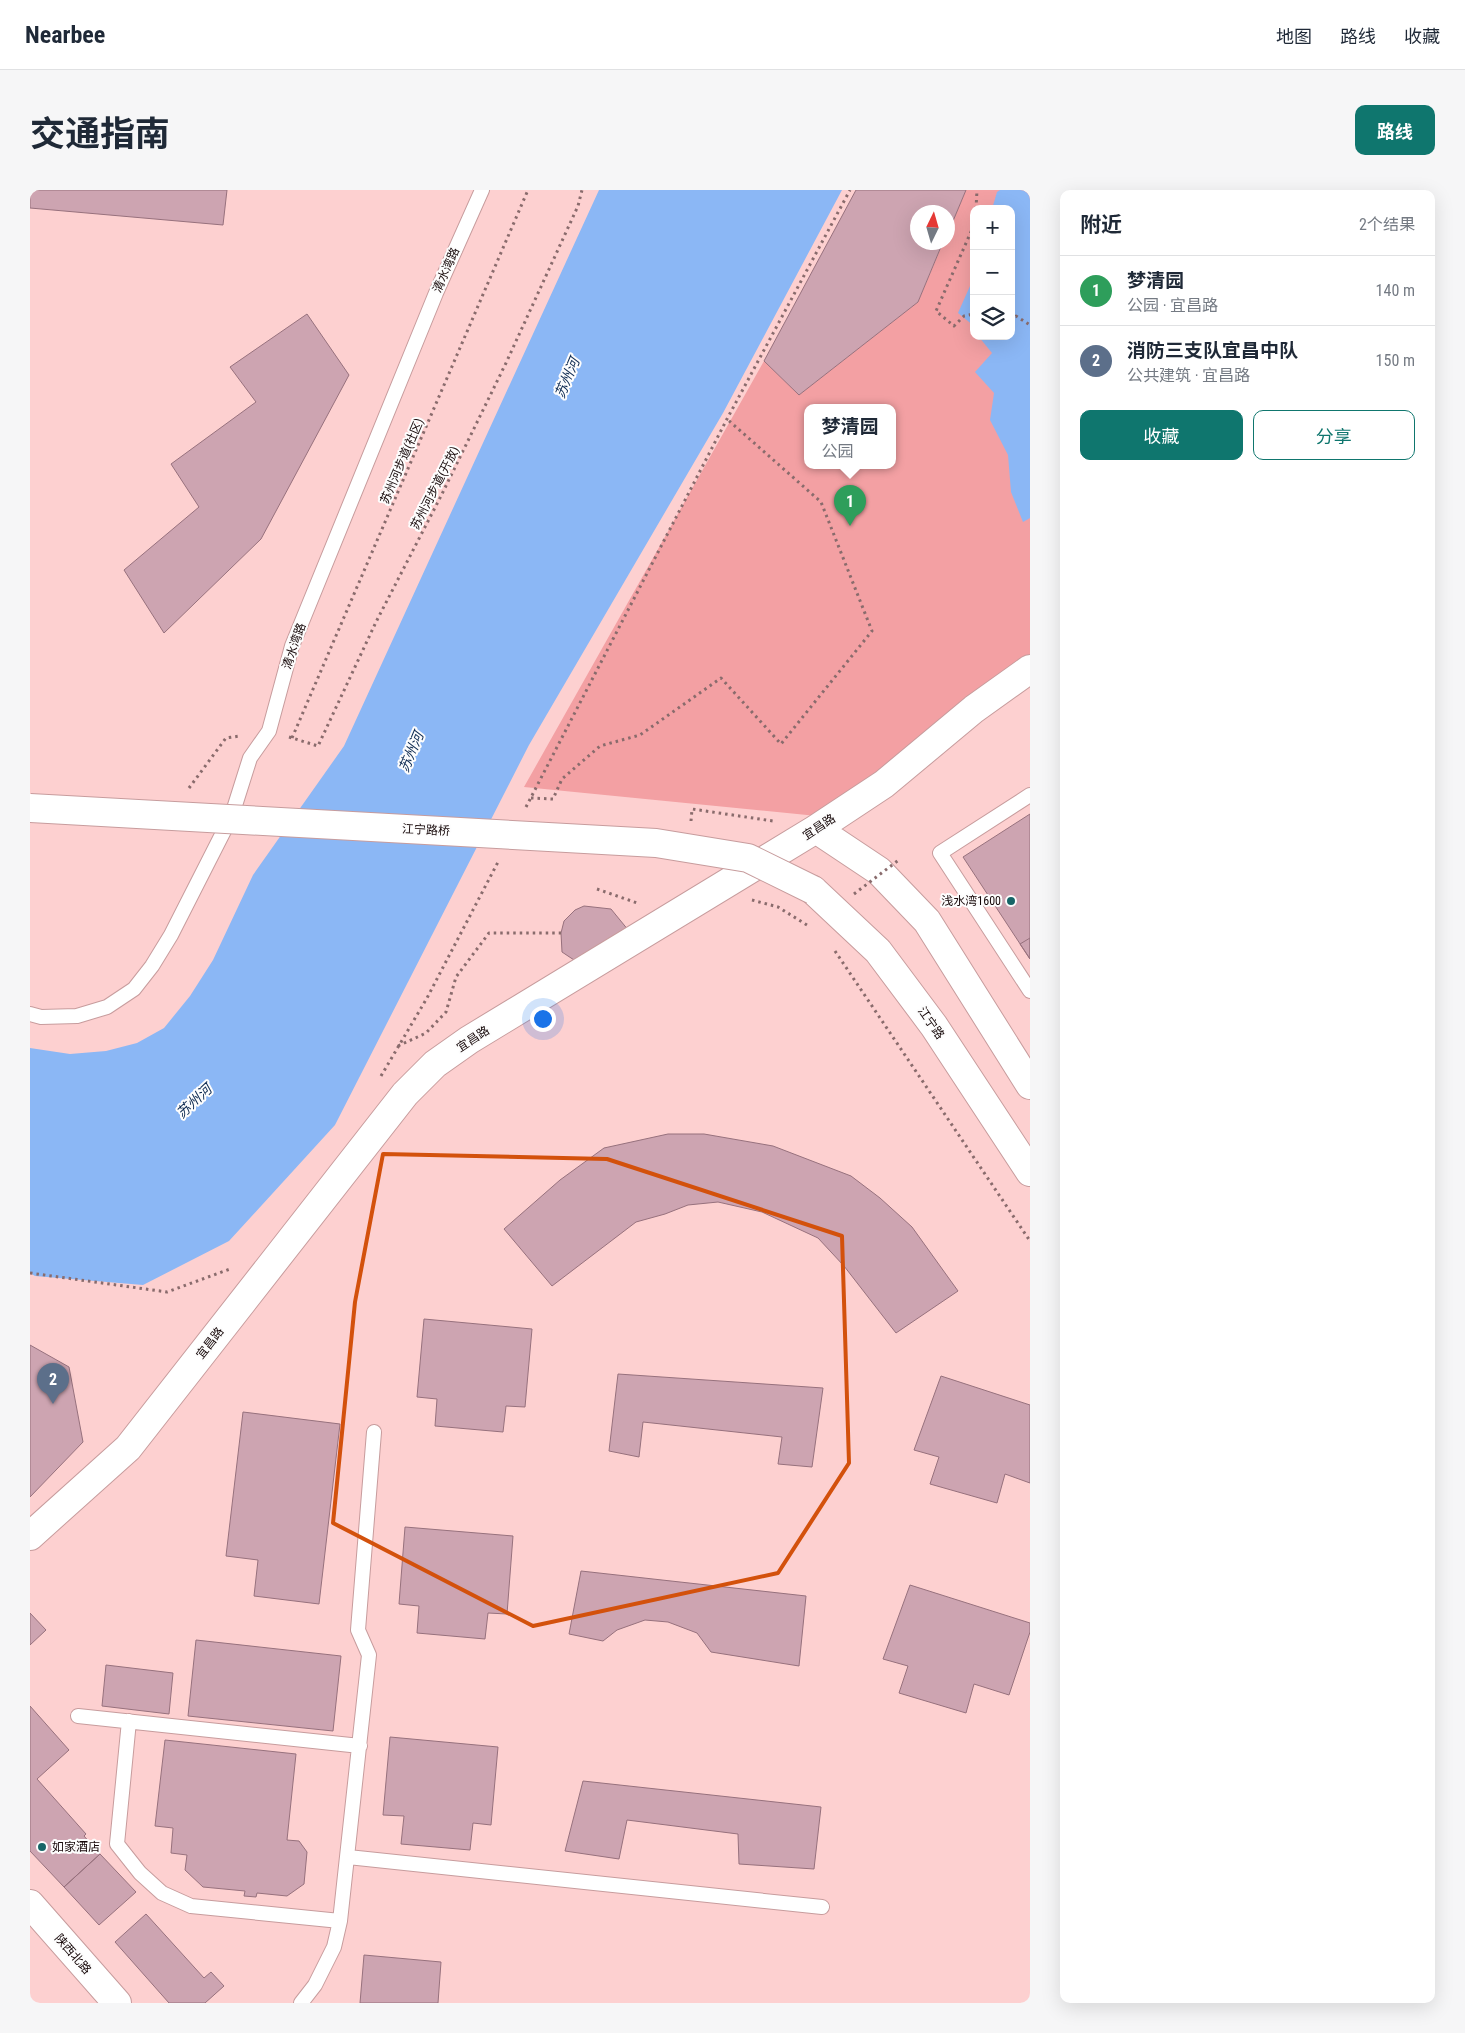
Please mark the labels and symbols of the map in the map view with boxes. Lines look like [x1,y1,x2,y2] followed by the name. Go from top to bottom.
[910,205,955,250] north arrow
[430,245,462,295] street label: 清水湾路
[551,353,584,400] water label: 苏州河
[378,416,426,506] street label: 苏州河步道(社区)
[408,444,462,532] street label: 苏州河步道(开放)
[834,485,866,526] pin: 1
[280,621,308,671] street label: 清水湾路
[395,727,428,774] water label: 苏州河
[800,811,838,843] street label: 宜昌路
[402,822,450,838] street label: 江宁路桥
[941,894,1001,908] place label: 浅水湾1600
[1005,895,1017,907] marker: 浅水湾1600
[915,1004,947,1042] street label: 江宁路
[530,1006,556,1032] your location
[454,1023,492,1055] street label: 宜昌路
[173,1079,217,1121] water label: 苏州河
[193,1325,227,1361] street label: 宜昌路
[37,1363,69,1404] pin: 2
[52,1840,100,1854] place label: 如家酒店
[36,1841,48,1853] marker: 如家酒店
[52,1931,94,1977] street label: 陕西北路

